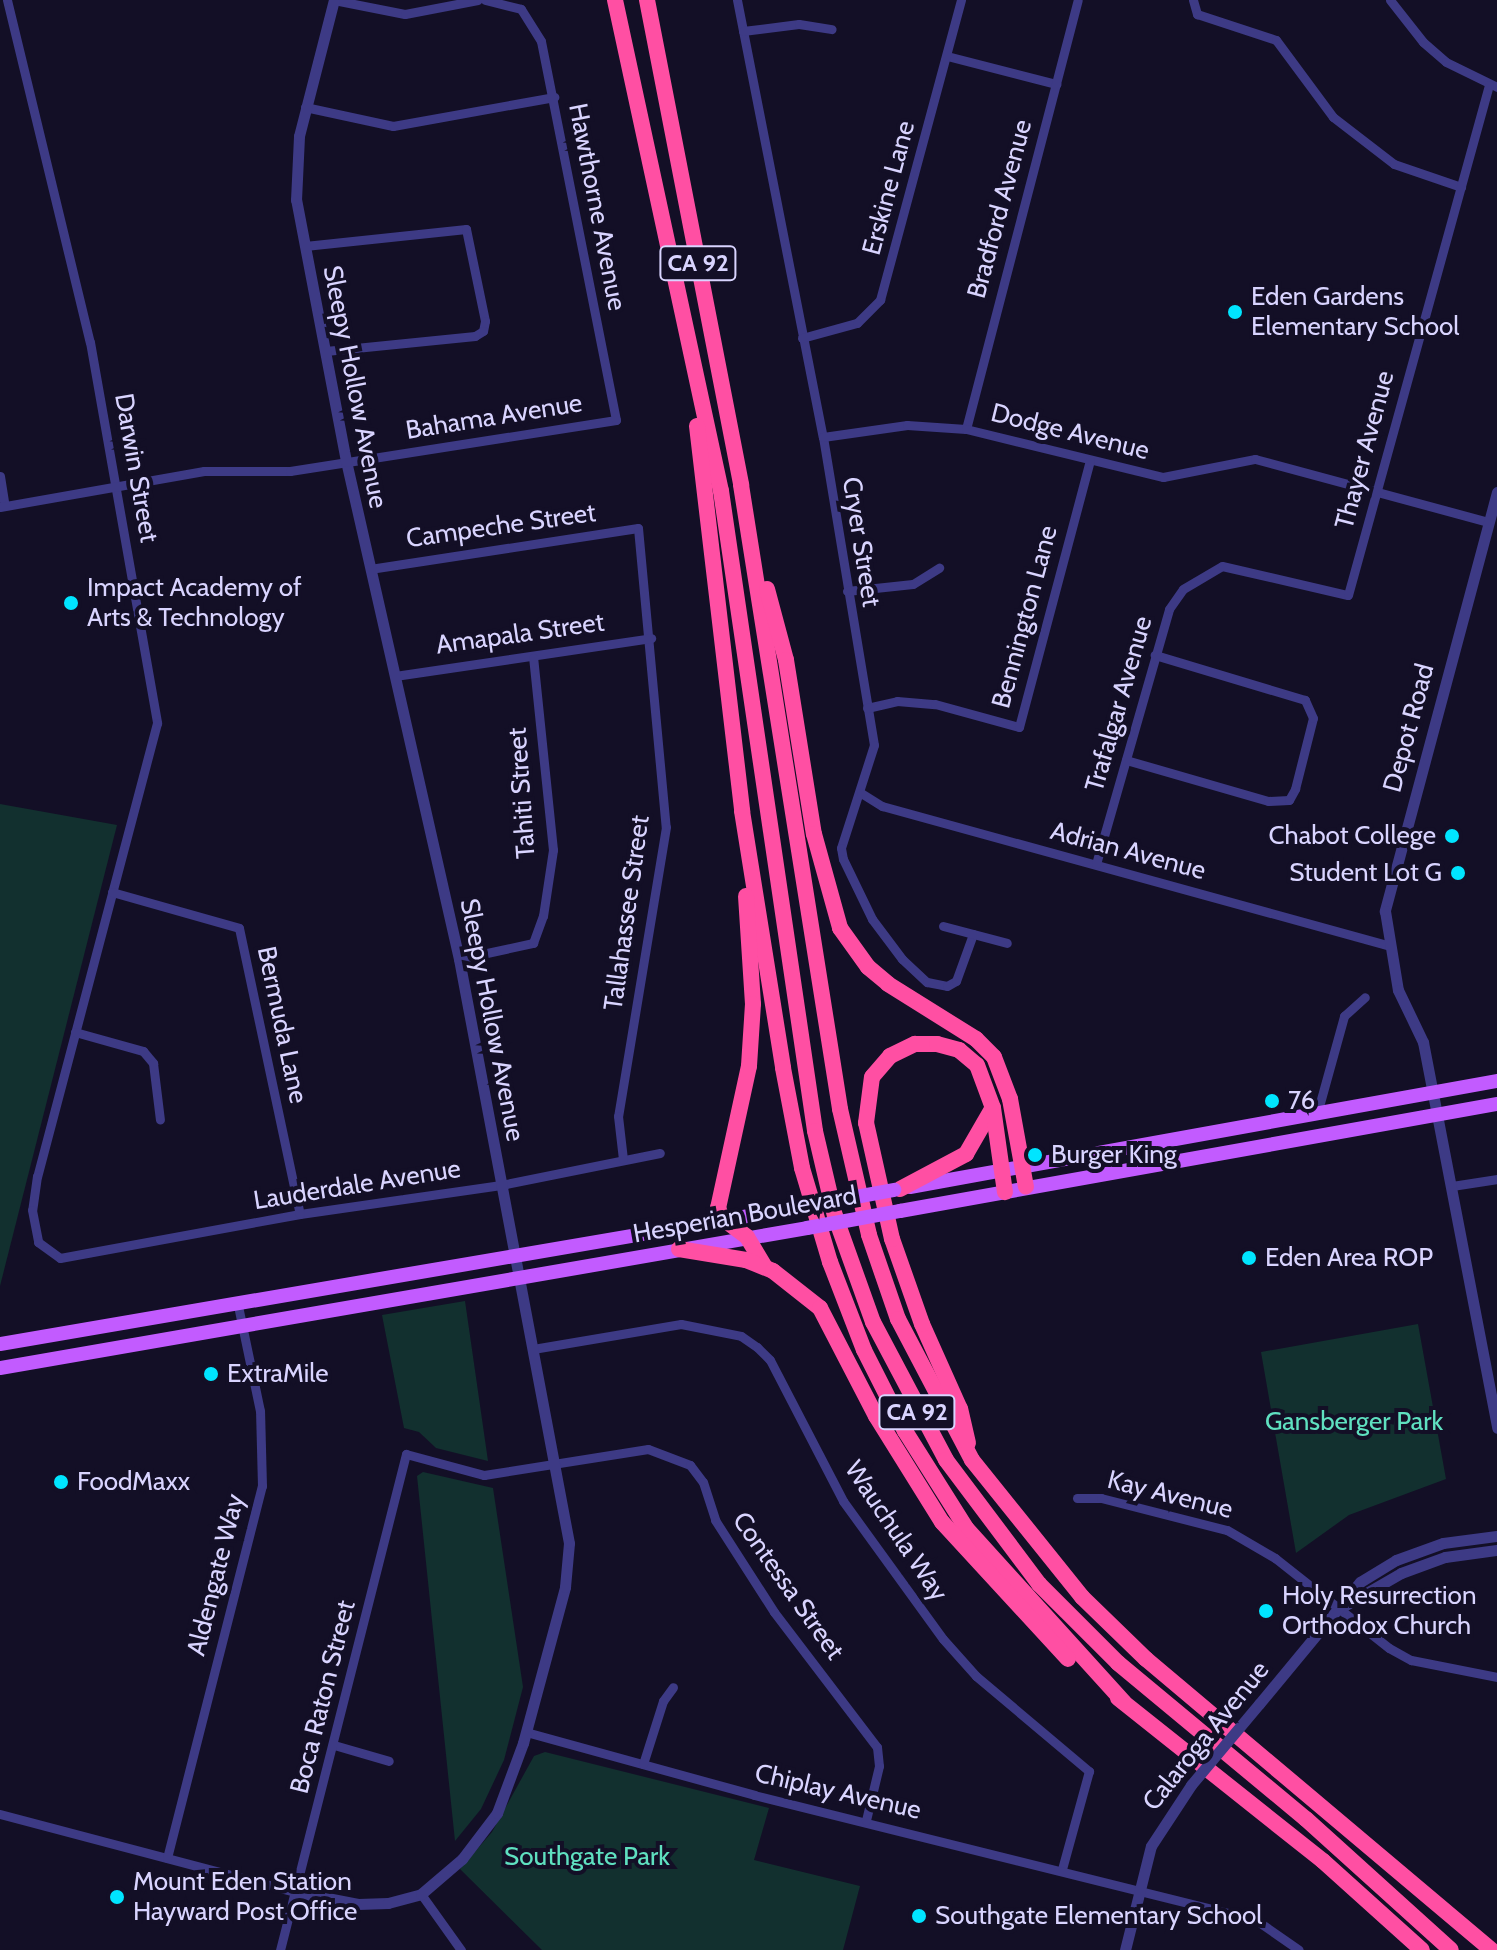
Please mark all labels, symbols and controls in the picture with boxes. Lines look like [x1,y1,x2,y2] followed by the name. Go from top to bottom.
[562,101,632,313] street label: Hawthorne Avenue
[961,116,1039,302] street label: Bradford Avenue
[856,118,922,258] street label: Erskine Lane
[658,243,738,283] road number: CA 92
[316,263,394,511] street label: Sleepy Hollow Avenue
[1251,281,1459,342] place label: Eden Gardens Elementary School
[1226,303,1244,321] marker: Eden Gardens Elementary School
[1329,368,1401,532] street label: Thayer Avenue
[404,388,584,446] street label: Bahama Avenue
[108,391,164,545] street label: Darwin Street
[988,397,1152,467] street label: Dodge Avenue
[835,475,887,609] street label: Cryer Street
[404,497,598,555] street label: Campeche Street
[986,522,1064,712] street label: Bennington Lane
[87,572,302,634] place label: Impact Academy of Arts & Technology
[62,594,80,612] marker: Impact Academy of Arts & Technology
[434,607,606,661] street label: Amapala Street
[1079,613,1159,795] street label: Trafalgar Avenue
[1377,660,1441,796] street label: Depot Road
[502,726,542,860] street label: Tahiti Street
[598,813,656,1013] street label: Tallahassee Street
[1047,815,1209,887] street label: Adrian Avenue
[1269,820,1436,852] place label: Chabot College
[1443,827,1461,845] marker: Chabot College
[1289,857,1442,889] place label: Student Lot G
[1449,864,1467,882] marker: Student Lot G
[453,896,531,1144] street label: Sleepy Hollow Avenue
[250,944,314,1106] street label: Bermuda Lane
[1288,1085,1315,1117] place label: 76
[1263,1092,1281,1110] marker: 76
[1051,1139,1177,1171] place label: Burger King
[1026,1146,1044,1164] marker: Burger King
[251,1153,463,1217] street label: Lauderdale Avenue
[631,1180,859,1250] street label: Hesperian Boulevard
[1265,1242,1433,1274] place label: Eden Area ROP
[1240,1249,1258,1267] marker: Eden Area ROP
[227,1358,328,1390] place label: ExtraMile
[202,1365,220,1383] marker: ExtraMile
[877,1392,957,1432] road number: CA 92
[1265,1406,1443,1438] park label: Gansberger Park
[838,1455,954,1607] street label: Wauchula Way
[1104,1464,1236,1526] street label: Kay Avenue
[77,1466,190,1498] place label: FoodMaxx
[52,1473,70,1491] marker: FoodMaxx
[181,1491,251,1659] street label: Aldengate Way
[726,1506,850,1666] street label: Contessa Street
[1282,1580,1476,1642] place label: Holy Resurrection Orthodox Church
[284,1597,362,1797] street label: Boca Raton Street
[1257,1602,1275,1620] marker: Holy Resurrection Orthodox Church
[1136,1655,1276,1817] street label: Calaroga Avenue
[752,1758,924,1826] street label: Chiplay Avenue
[504,1841,670,1873] park label: Southgate Park
[133,1866,357,1928] place label: Mount Eden Station Hayward Post Office
[108,1888,126,1906] marker: Mount Eden Station Hayward Post Office
[935,1900,1262,1932] place label: Southgate Elementary School
[910,1907,928,1925] marker: Southgate Elementary School

